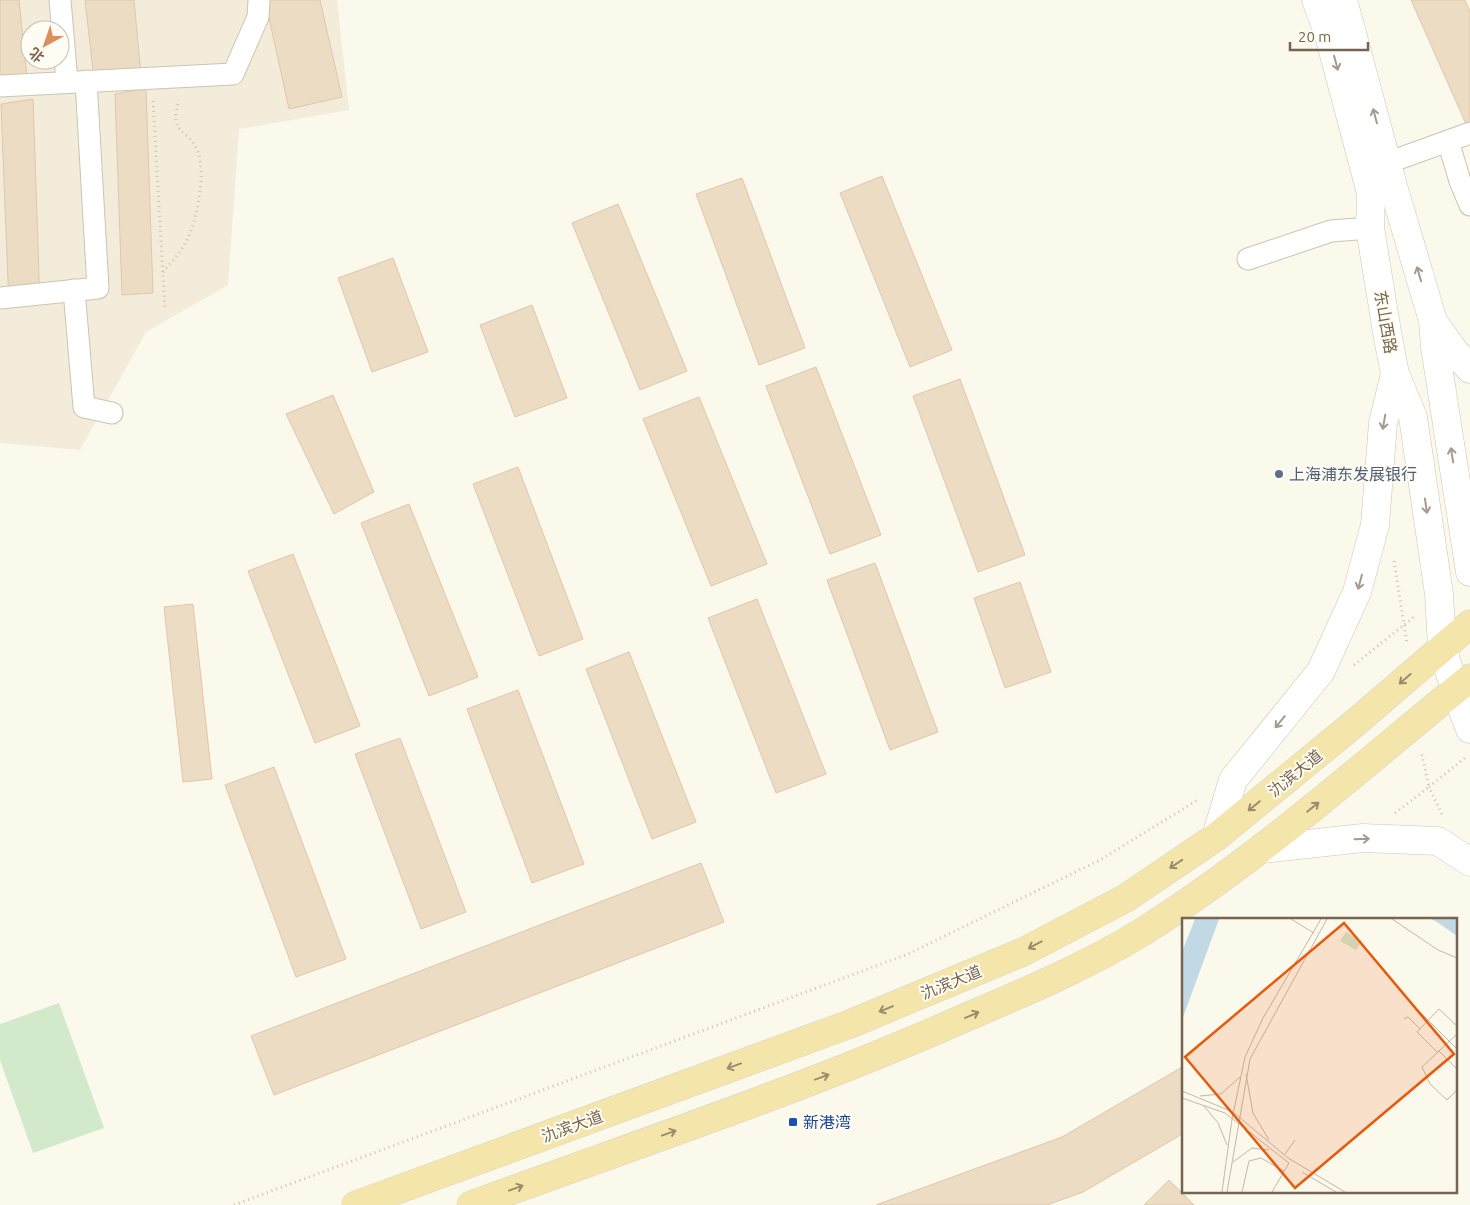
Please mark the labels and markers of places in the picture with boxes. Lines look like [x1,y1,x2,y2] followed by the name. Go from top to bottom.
[1289,465,1417,483] place label: 上海浦东发展银行
[1273,468,1285,480] marker: 上海浦东发展银行
[803,1113,851,1131] place label: 新港湾
[787,1116,799,1128] marker: 新港湾

